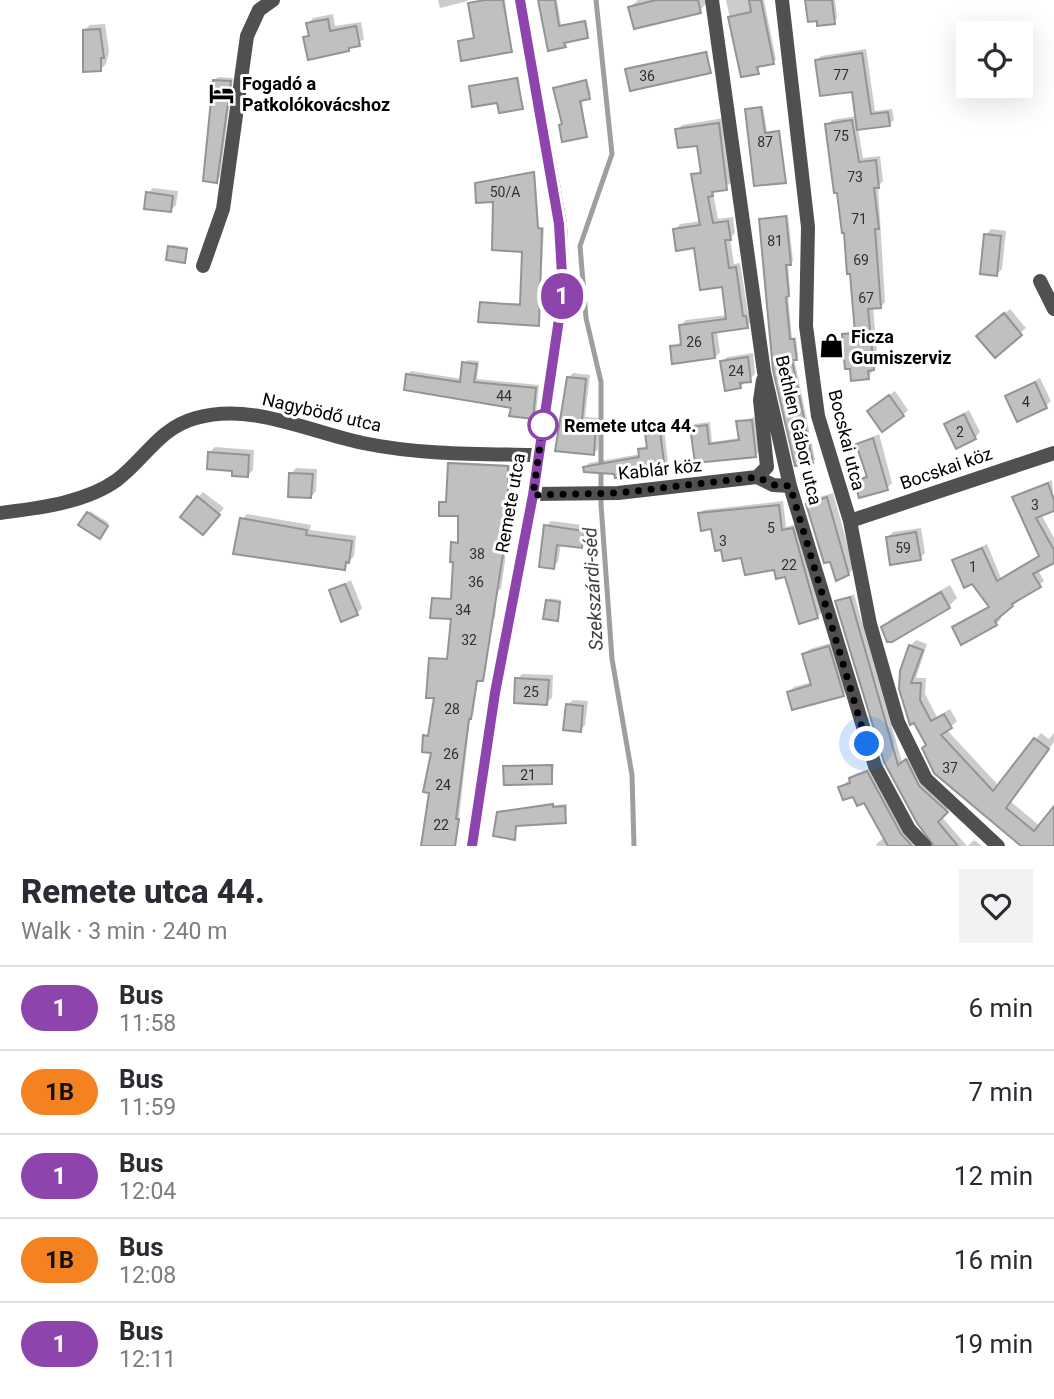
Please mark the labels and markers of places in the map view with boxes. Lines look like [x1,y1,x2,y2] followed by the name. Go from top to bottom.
[242,73,390,115] place label: Fogadó a Patkolókovácshoz
[208,79,236,107] hotel icon: Fogadó a Patkolókovácshoz
[851,326,951,368] place label: Ficza Gumiszerviz
[817,332,845,360] shop icon: Ficza Gumiszerviz
[528,410,558,440] marker: Remete utca 44.
[564,415,696,436] place label: Remete utca 44.

